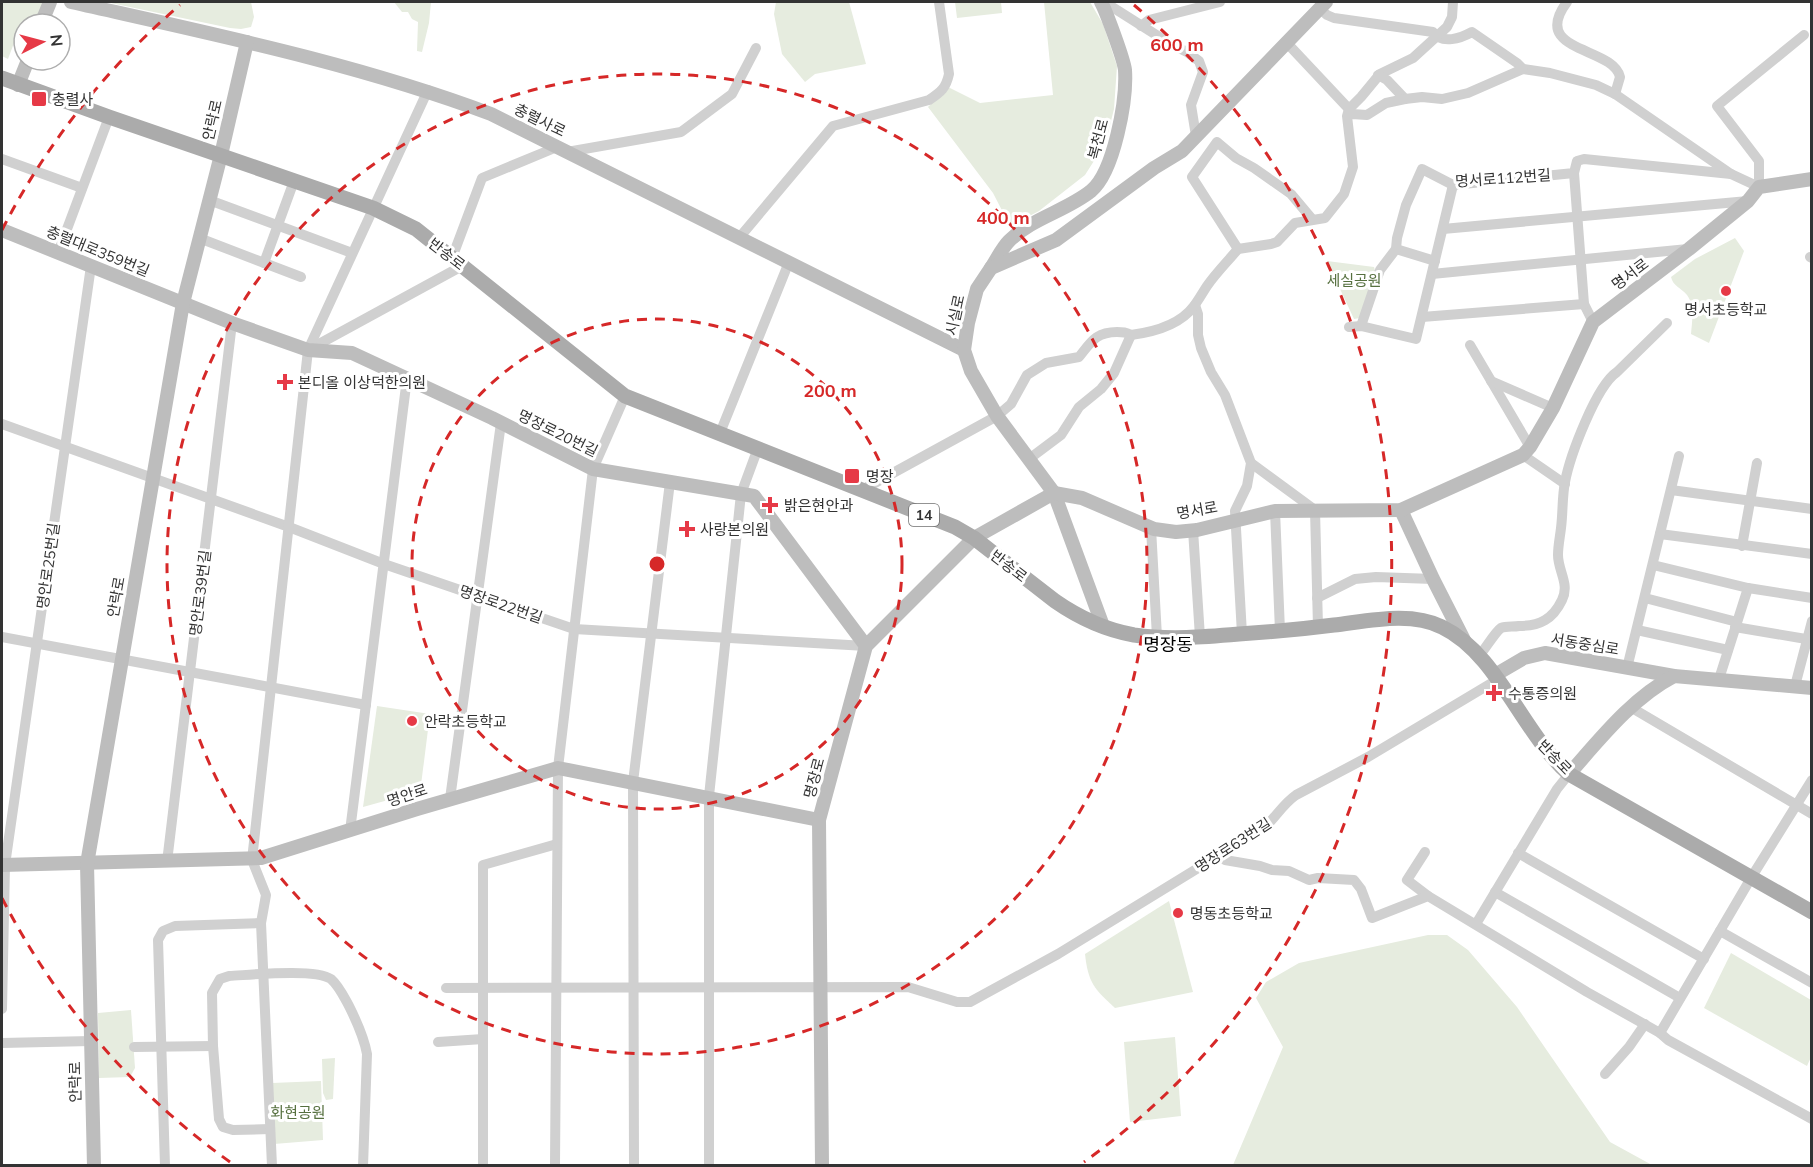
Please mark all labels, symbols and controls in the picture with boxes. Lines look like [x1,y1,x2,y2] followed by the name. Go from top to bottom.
[12,12,72,72] north arrow
[46,33,67,47] text: N
[1150,33,1204,56] text: 600 m
[30,90,48,108] marker: 충렬사
[52,90,94,109] place label: 충렬사
[198,98,226,142] street label: 안락로
[511,99,569,141] street label: 충렬사로
[1083,117,1113,161] street label: 복천로
[1454,165,1552,191] street label: 명서로112번길
[976,206,1030,229] text: 400 m
[44,222,152,280] street label: 충렬대로359번길
[425,234,469,274] street label: 반송로
[1608,254,1652,294] street label: 명서로
[1326,271,1382,290] park label: 세실공원
[1719,284,1733,298] marker: 명서초등학교
[941,293,969,337] street label: 시실로
[1685,300,1767,319] place label: 명서초등학교
[276,373,294,391] marker: 본디올 이상덕한의원
[298,373,426,392] place label: 본디올 이상덕한의원
[803,379,857,402] text: 200 m
[515,405,601,461] street label: 명장로20번길
[843,467,861,485] marker: 명장
[866,467,894,486] place label: 명장
[761,496,779,514] marker: 밝은현안과
[784,496,853,515] place label: 밝은현안과
[1175,497,1219,523] street label: 명서로
[909,504,939,526] road number: 14
[678,520,696,538] marker: 사랑본의원
[700,520,769,539] place label: 사랑본의원
[33,522,63,610] street label: 명안로25번길
[987,546,1031,586] street label: 반송로
[185,549,215,637] street label: 명안로39번길
[647,554,667,574] centre of rings
[103,575,129,619] street label: 안락로
[457,581,545,627] street label: 명장로22번길
[1549,629,1621,659] street label: 서동중심로
[1143,633,1193,656] district label: 명장동
[1485,684,1503,702] marker: 수통증의원
[1508,684,1577,703] place label: 수통증의원
[424,712,507,731] place label: 안락초등학교
[405,714,419,728] marker: 안락초등학교
[1534,736,1576,778] street label: 반송로
[799,756,829,800] street label: 명장로
[384,780,430,810] street label: 명안로
[1191,813,1275,877] street label: 명장로63번길
[1190,904,1273,923] place label: 명동초등학교
[1171,906,1185,920] marker: 명동초등학교
[65,1061,85,1103] street label: 안락로
[270,1103,326,1122] park label: 화현공원

